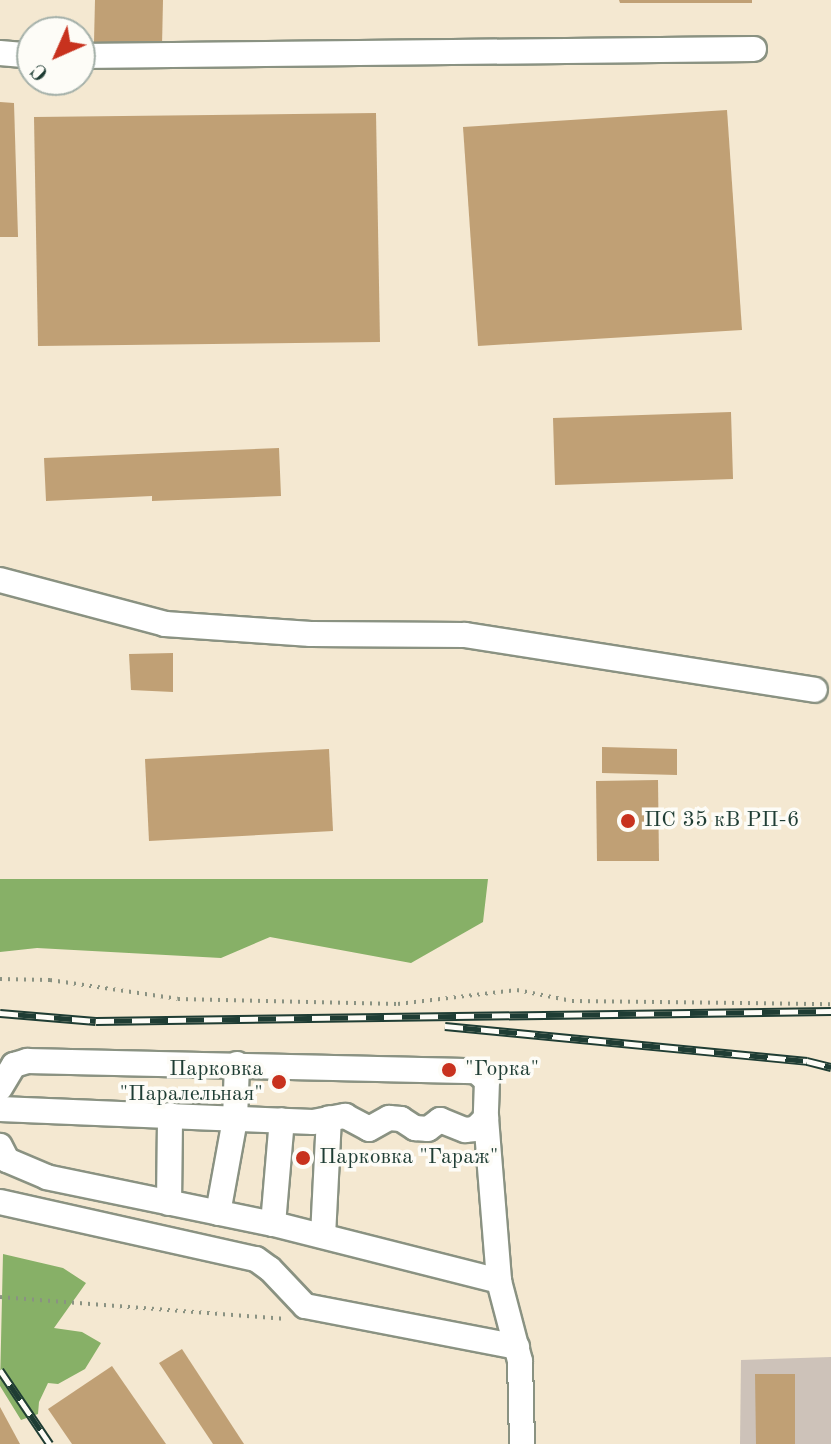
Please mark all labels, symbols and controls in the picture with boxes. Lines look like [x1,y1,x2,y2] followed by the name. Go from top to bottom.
[16,16,96,96] north arrow
[28,59,53,84] text: С
[644,808,799,834] place label: ПС 35 кВ РП-6
[619,812,637,830] marker: ПС 35 кВ РП-6
[119,1056,263,1108] place label: Парковка "Паралельная"
[465,1057,539,1083] place label: "Горка"
[440,1061,458,1079] marker: "Горка"
[270,1073,288,1091] marker: Парковка "Паралельная"
[319,1145,499,1171] place label: Парковка "Гараж"
[294,1149,312,1167] marker: Парковка "Гараж"

